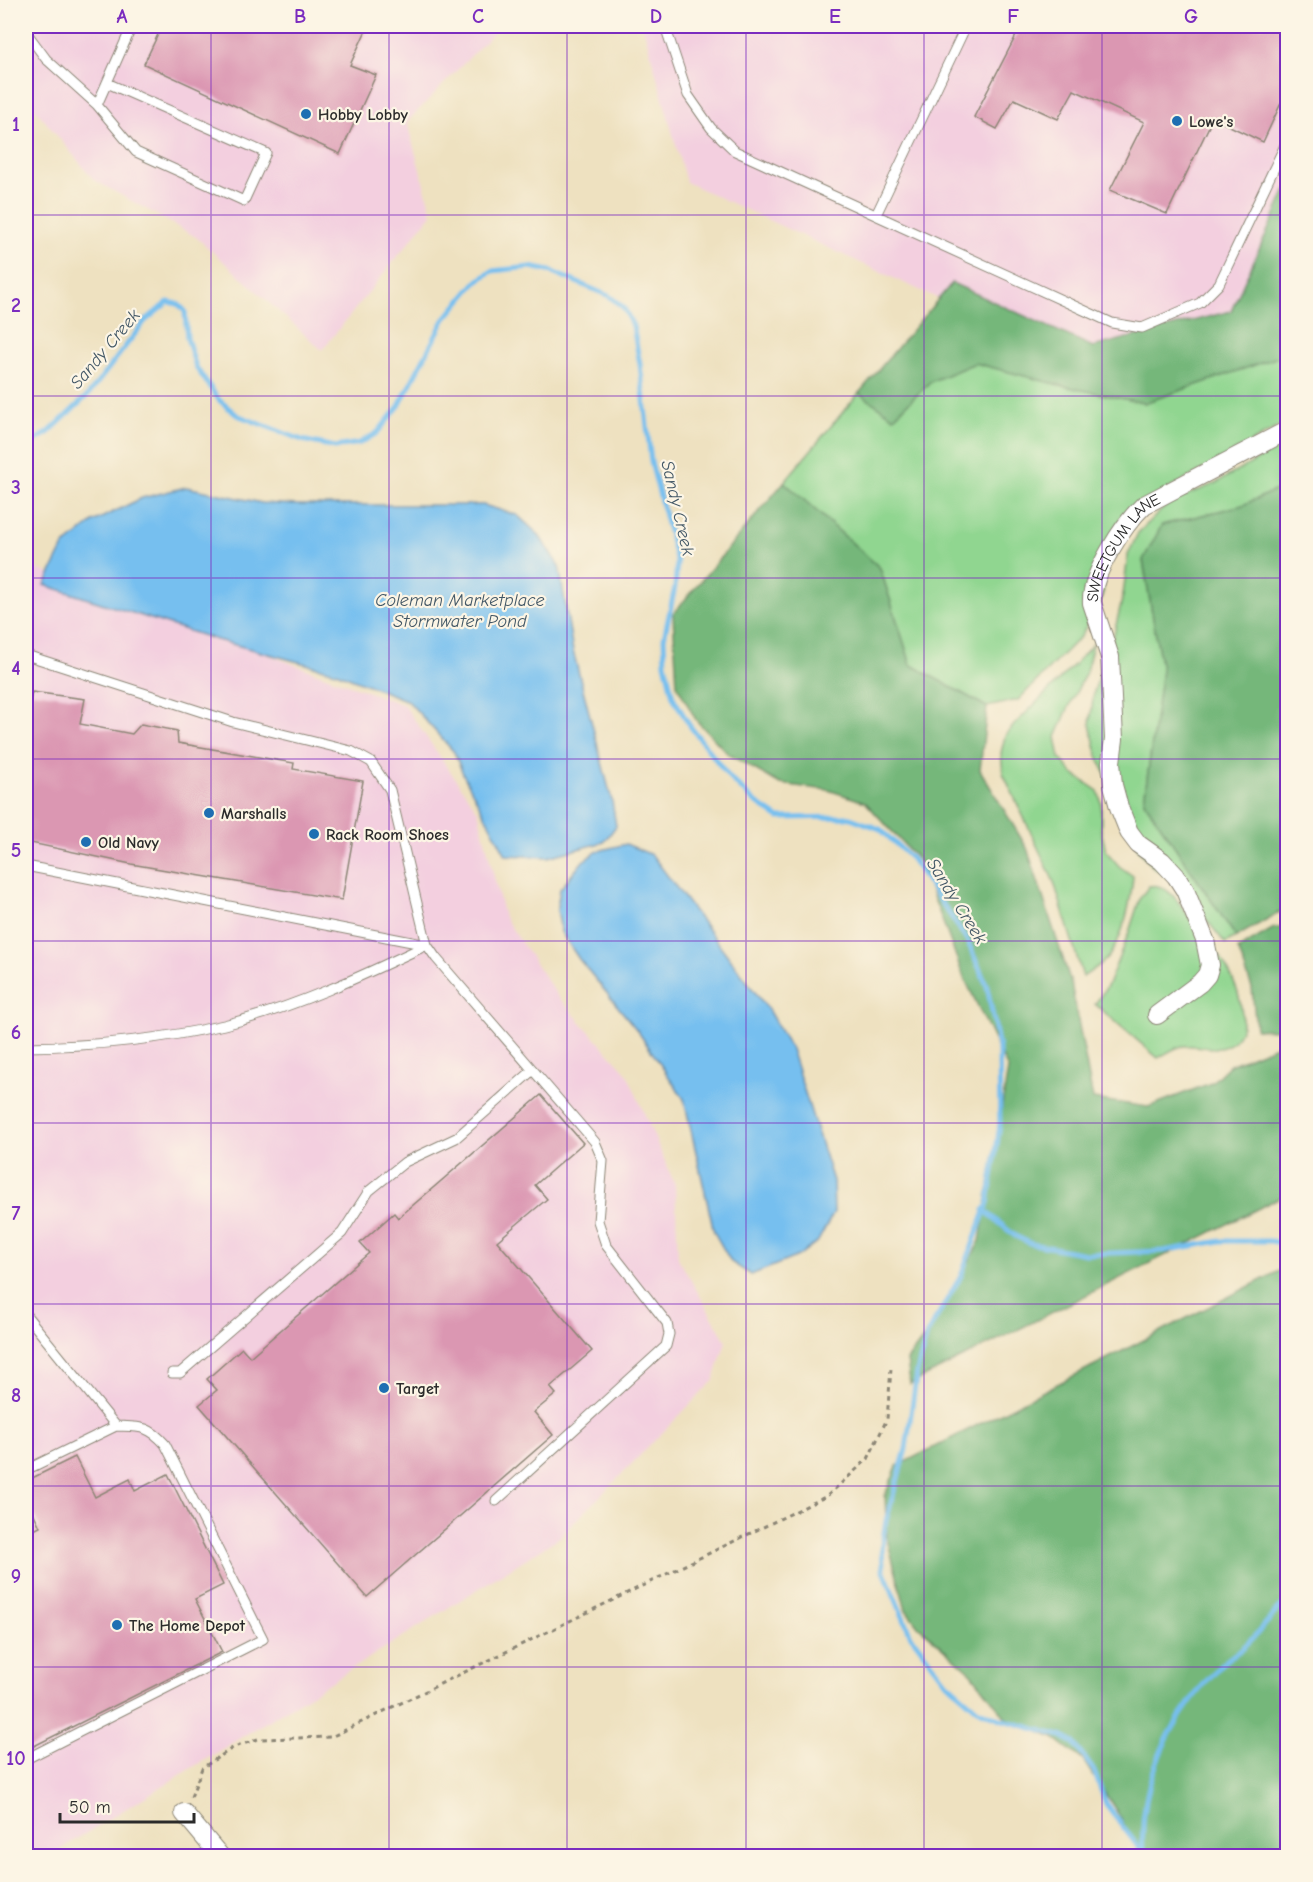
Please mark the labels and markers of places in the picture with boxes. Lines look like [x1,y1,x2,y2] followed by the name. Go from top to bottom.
[318,106,409,124] place label: Hobby Lobby
[299,107,313,121] marker: Hobby Lobby
[1189,113,1234,131] place label: Lowe's
[1170,114,1184,128] marker: Lowe's
[221,805,286,823] place label: Marshalls
[202,806,216,820] marker: Marshalls
[326,826,449,844] place label: Rack Room Shoes
[307,827,321,841] marker: Rack Room Shoes
[98,834,159,852] place label: Old Navy
[79,835,93,849] marker: Old Navy
[396,1380,440,1398] place label: Target
[377,1381,391,1395] marker: Target
[129,1617,246,1635] place label: The Home Depot
[110,1618,124,1632] marker: The Home Depot

